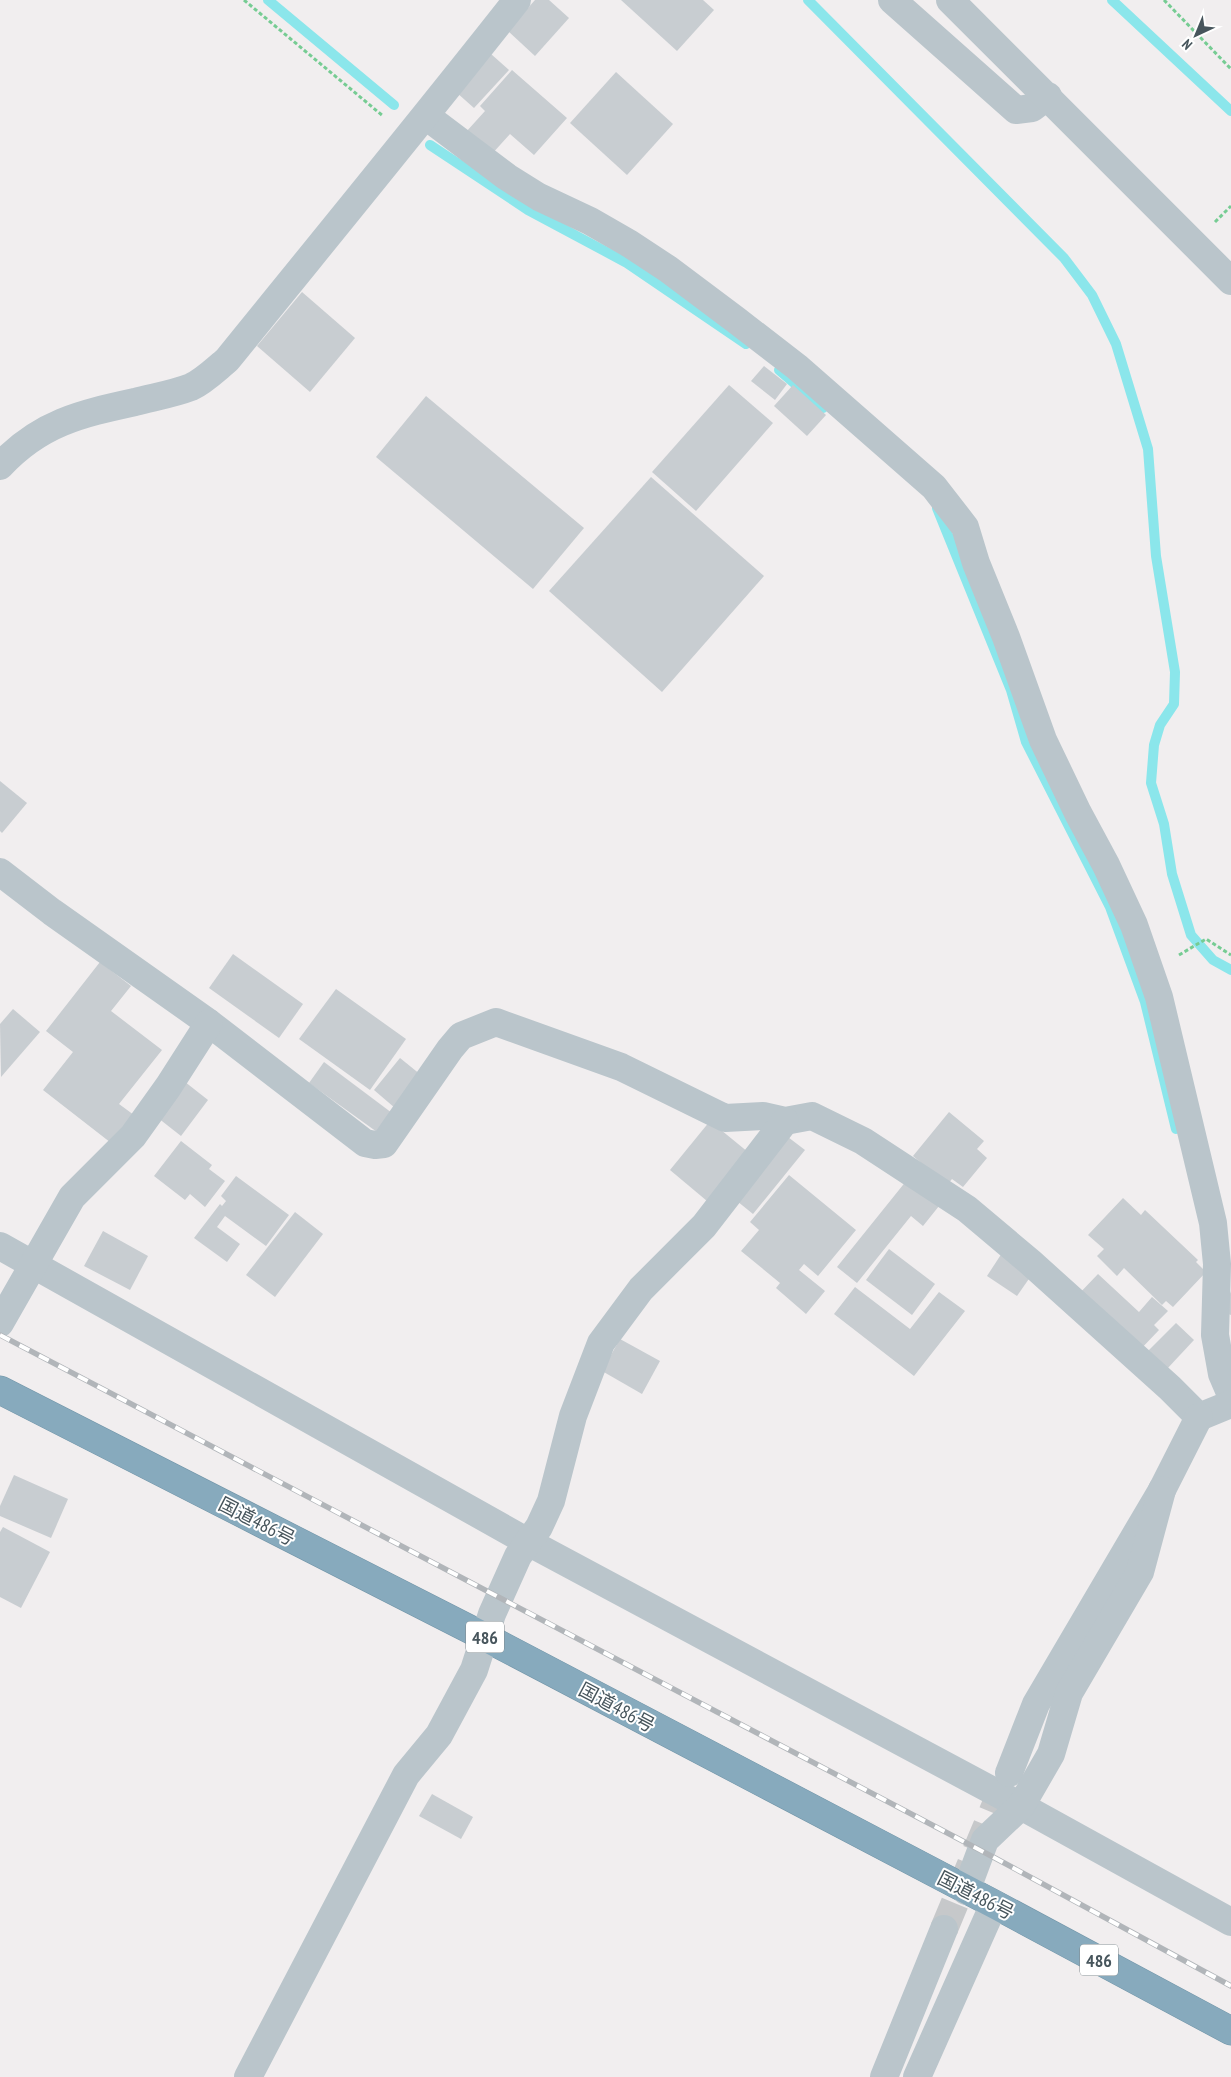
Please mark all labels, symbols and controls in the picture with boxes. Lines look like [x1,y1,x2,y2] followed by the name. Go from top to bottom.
[1171,10,1221,60] north arrow
[1178,35,1196,53] text: N
[215,1492,299,1550] street label: 国道486号
[466,1621,504,1652] road number: 486
[575,1677,659,1737] street label: 国道486号
[934,1866,1018,1924] street label: 国道486号
[1080,1944,1118,1976] road number: 486

